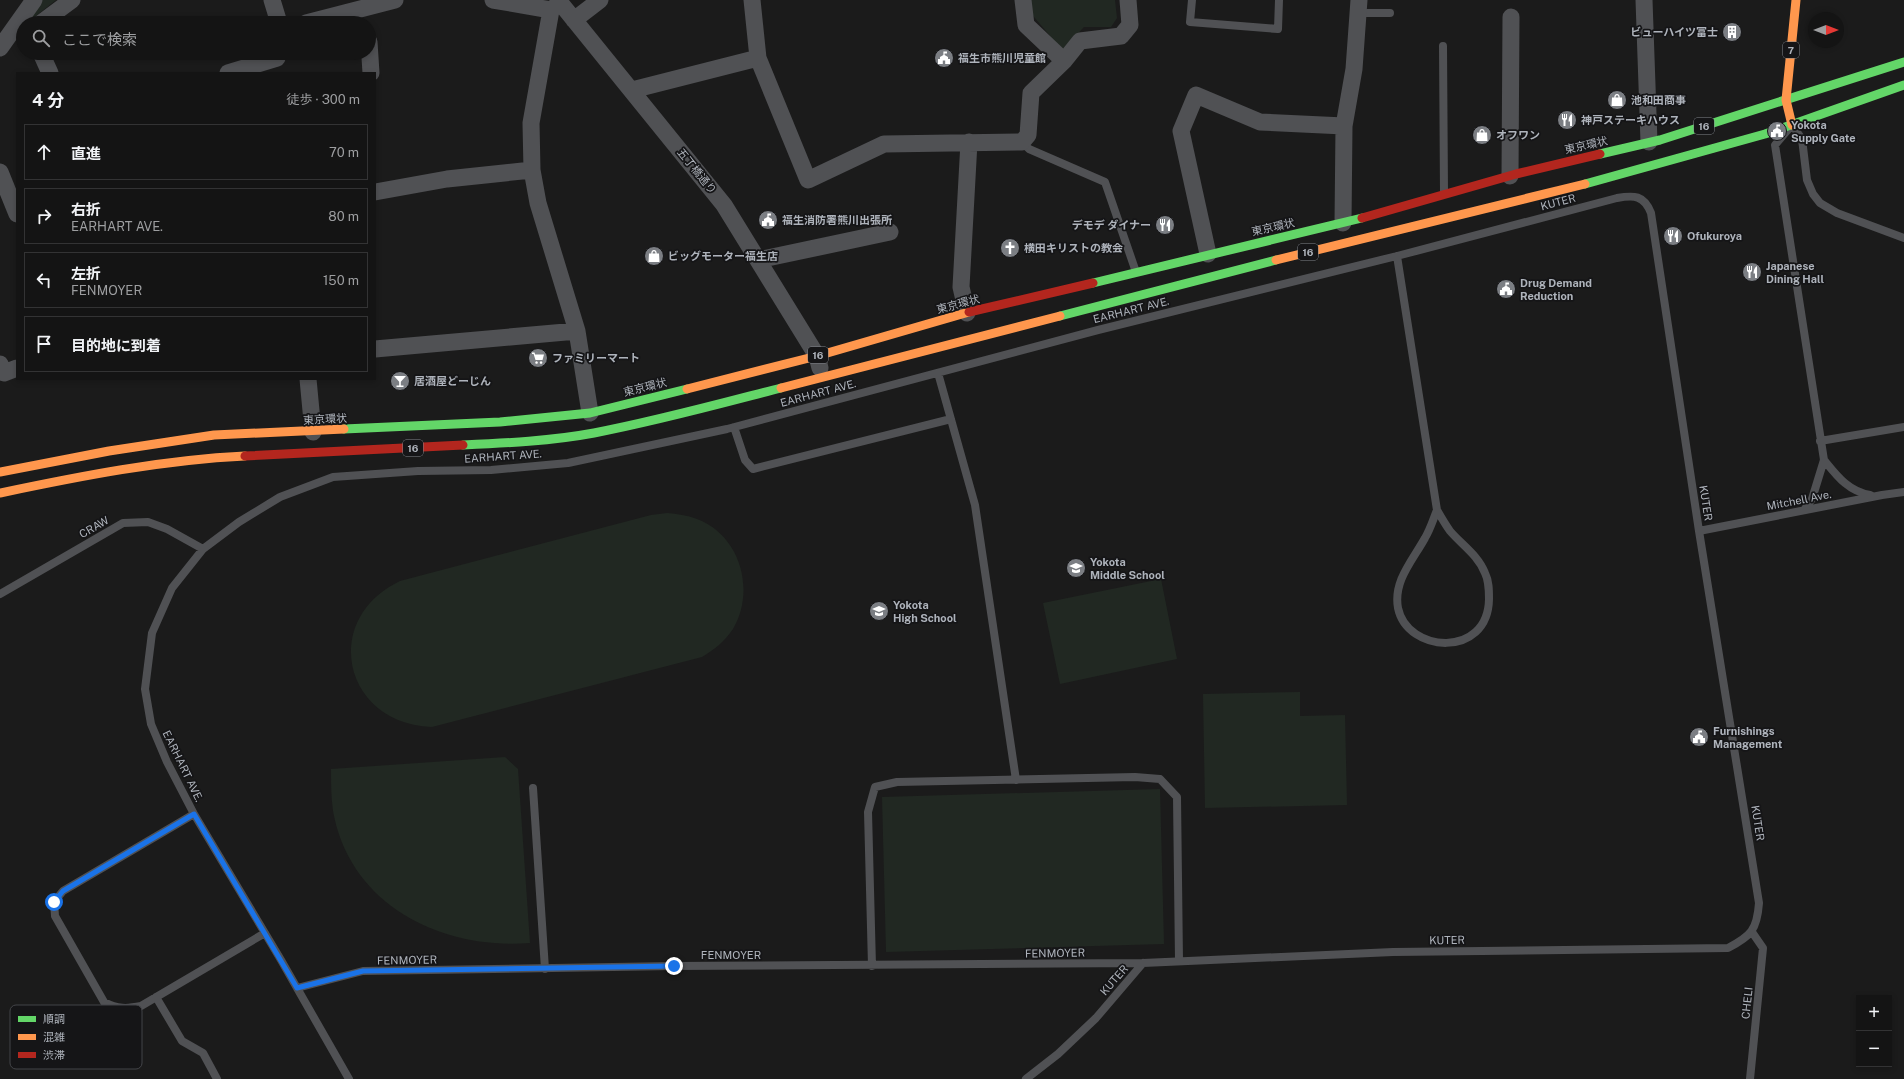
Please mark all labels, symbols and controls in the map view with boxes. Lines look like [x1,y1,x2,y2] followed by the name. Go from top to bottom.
[1808,12,1844,48] north arrow
[16,16,376,60] search box
[1721,21,1743,43] building icon: ビューハイツ富士
[1630,26,1718,38] place label: ビューハイツ富士
[30,27,52,49] icon: search
[62,31,137,48] text: ここで検索
[1783,42,1799,58] road number: 7
[933,47,955,69] public building icon: 福生市熊川児童館
[958,52,1046,64] place label: 福生市熊川児童館
[1606,89,1628,111] shop icon: 池和田商事
[32,90,64,110] text: 4 分
[286,92,360,107] text: 徒歩 · 300 m
[1631,94,1686,106] place label: 池和田商事
[1556,109,1578,131] restaurant icon: 神戸ステーキハウス
[1581,114,1680,126] place label: 神戸ステーキハウス
[1694,118,1714,134] road number: 16
[1791,119,1856,144] place label: Yokota Supply Gate
[1766,120,1788,142] public building icon: Yokota Supply Gate
[1471,124,1493,146] shop icon: オフワン
[1496,129,1540,141] place label: オフワン
[1563,134,1610,156] street label: 東京環状
[33,141,55,163] icon: ahead
[71,145,101,162] text: 直進
[329,145,359,160] text: 70 m
[675,146,719,196] street label: 五丁橋通り
[1539,192,1577,212] street label: KUTER
[71,201,101,218] text: 右折
[33,205,55,227] icon: right
[328,209,359,224] text: 80 m
[757,209,779,231] public building icon: 福生消防署熊川出張所
[782,214,892,226] place label: 福生消防署熊川出張所
[1154,214,1176,236] restaurant icon: デモデ ダイナー
[1250,216,1297,238] street label: 東京環状
[71,219,163,234] text: EARHART AVE.
[1072,219,1151,231] place label: デモデ ダイナー
[1662,225,1684,247] restaurant icon: Ofukuroya
[1687,230,1742,242] place label: Ofukuroya
[999,237,1021,259] church icon: 横田キリストの教会
[1024,242,1123,254] place label: 横田キリストの教会
[1298,244,1318,260] road number: 16
[643,245,665,267] shop icon: ビッグモーター福生店
[668,250,778,262] place label: ビッグモーター福生店
[1766,260,1824,285] place label: Japanese Dining Hall
[1741,261,1763,283] restaurant icon: Japanese Dining Hall
[71,265,101,282] text: 左折
[33,269,55,291] icon: left
[323,273,359,288] text: 150 m
[1520,277,1592,302] place label: Drug Demand Reduction
[1495,278,1517,300] public building icon: Drug Demand Reduction
[71,283,142,298] text: FENMOYER
[935,292,982,315] street label: 東京環状
[1092,295,1170,325] street label: EARHART AVE.
[33,333,55,355] icon: arrive
[71,337,161,354] text: 目的地に到着
[527,347,549,369] supermarket icon: ファミリーマート
[808,347,828,363] road number: 16
[552,352,640,364] place label: ファミリーマート
[389,370,411,392] bar icon: 居酒屋どーじん
[414,375,491,387] place label: 居酒屋どーじん
[622,376,669,398] street label: 東京環状
[779,377,857,409] street label: EARHART AVE.
[303,412,348,426] street label: 東京環状
[403,440,423,456] road number: 16
[464,447,542,465] street label: EARHART AVE.
[1697,484,1715,522] street label: KUTER
[1766,488,1832,512] street label: Mitchell Ave.
[77,514,111,540] street label: CRAW
[1090,556,1165,581] place label: Yokota Middle School
[1065,557,1087,579] school or university icon: Yokota Middle School
[893,599,957,624] place label: Yokota High School
[868,600,890,622] school or university icon: Yokota High School
[1713,725,1783,750] place label: Furnishings Management
[1688,726,1710,748] public building icon: Furnishings Management
[161,728,205,804] street label: EARHART AVE.
[1749,804,1767,842] street label: KUTER
[45,893,63,911] route start
[1429,934,1465,946] street label: KUTER
[1025,946,1085,960] street label: FENMOYER
[701,949,761,961] street label: FENMOYER
[377,953,437,967] street label: FENMOYER
[665,957,683,975] route end
[1098,963,1130,997] street label: KUTER
[1739,986,1755,1020] street label: CHELI
[1856,995,1892,1067] map controls
[1856,995,1892,1031] button: +
[10,1005,142,1069] legend
[43,1013,65,1025] text: 順調
[43,1031,65,1043] text: 混雑
[1856,1031,1892,1067] button: −
[43,1049,65,1061] text: 渋滞

